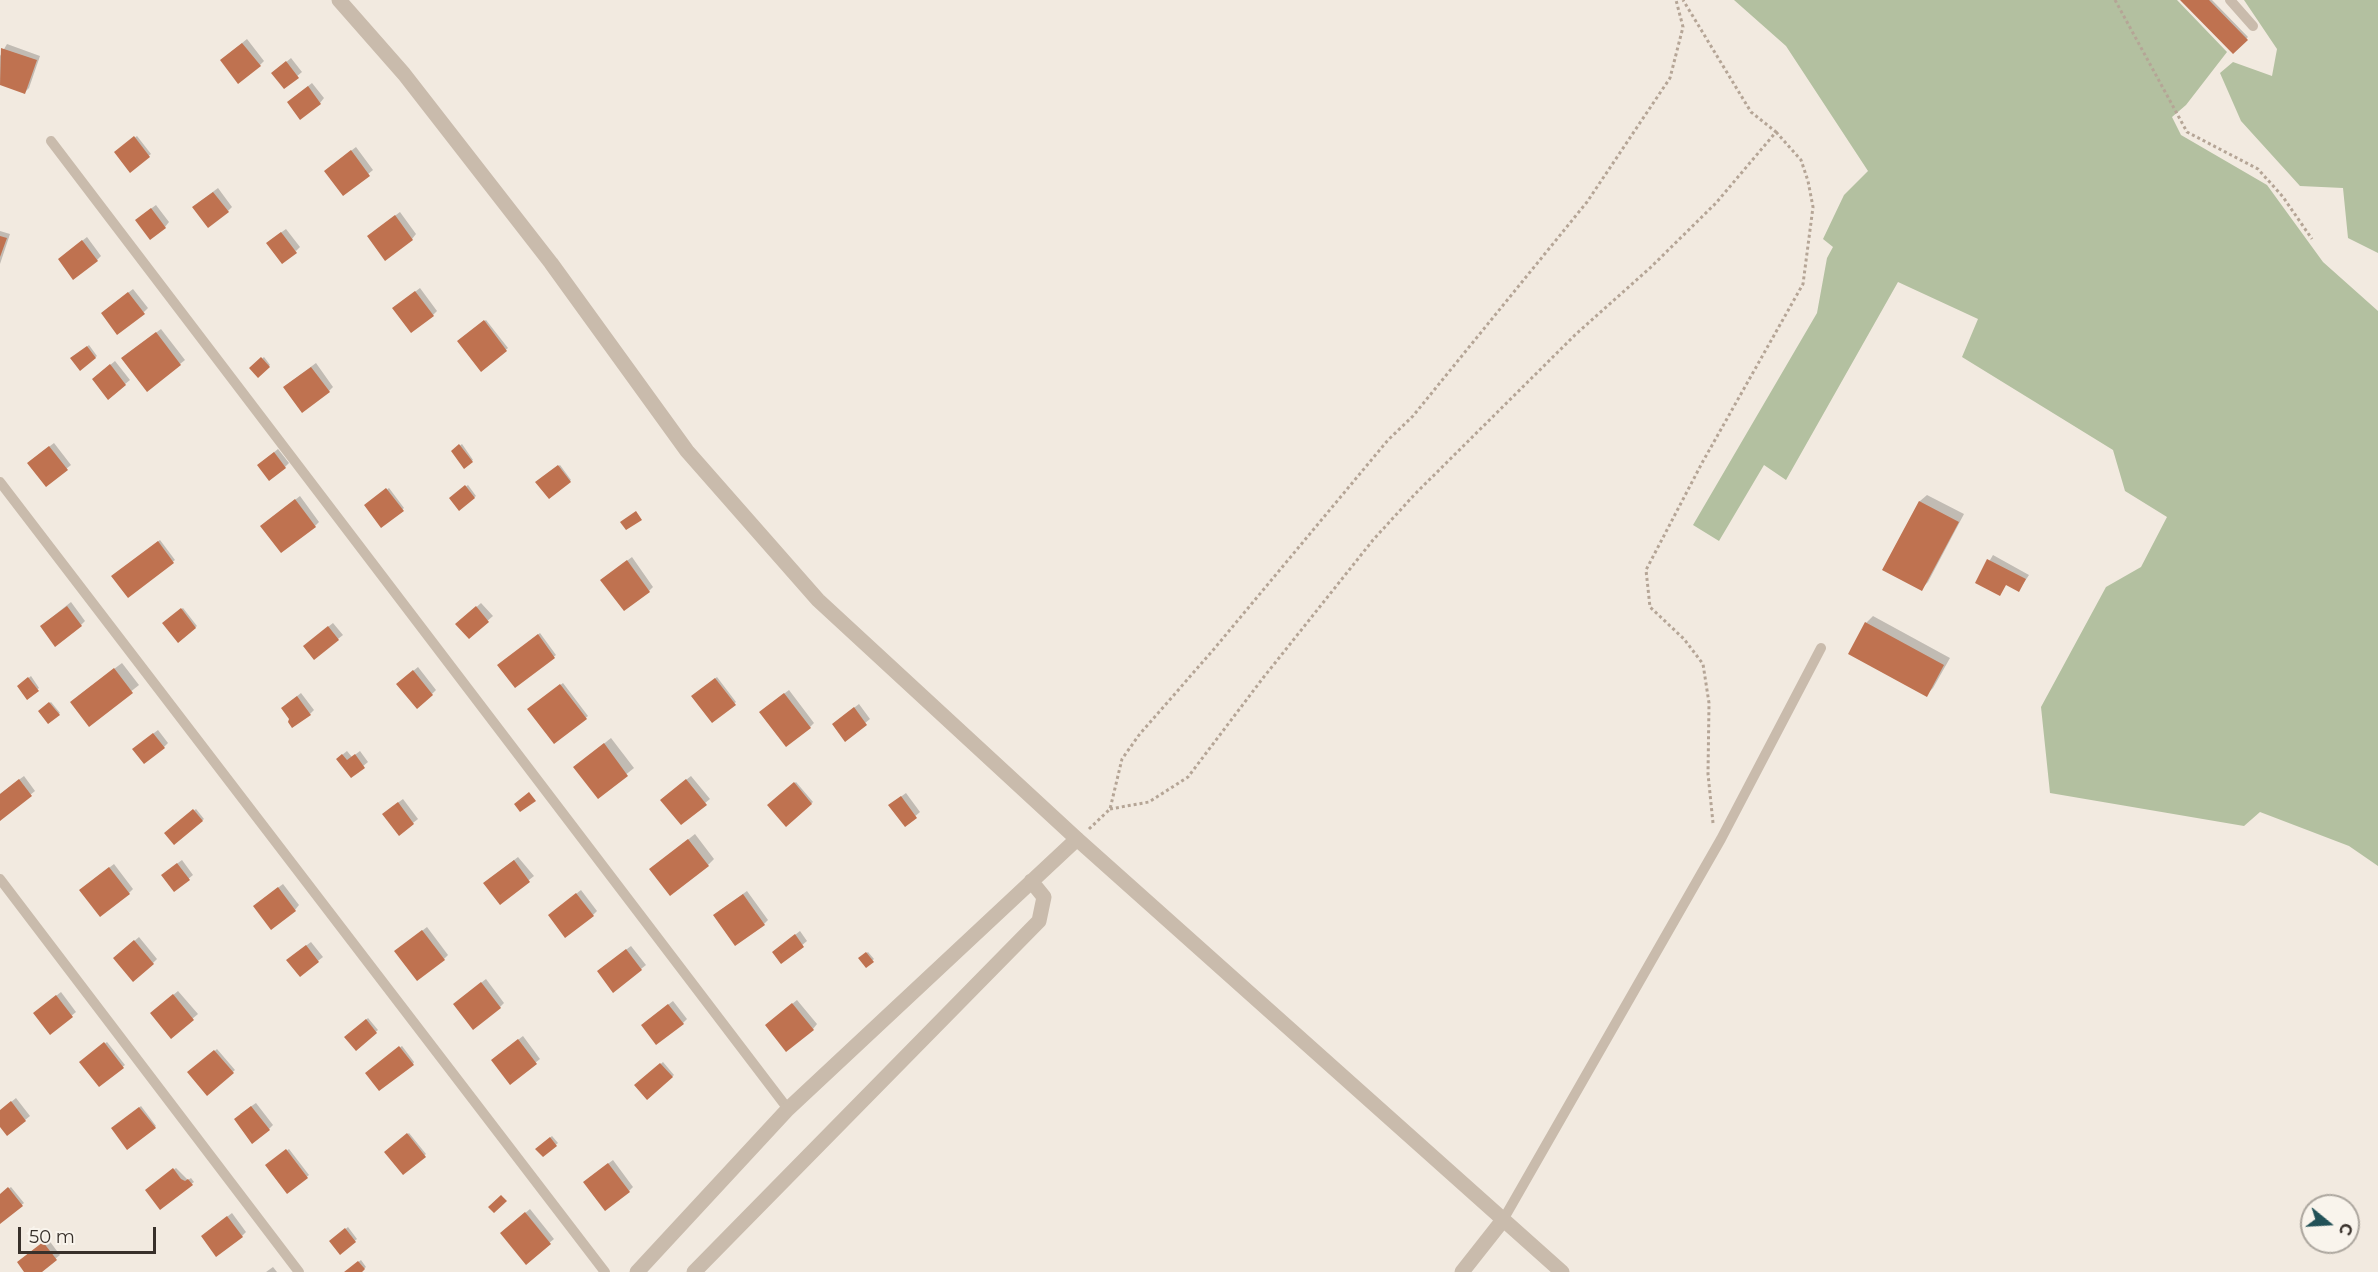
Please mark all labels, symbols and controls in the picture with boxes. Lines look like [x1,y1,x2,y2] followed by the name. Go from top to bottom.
[2300,1194,2360,1254] north arrow
[21,1215,159,1253] scale bar
[2335,1221,2357,1238] text: С
[29,1226,75,1248] text: 50 m

